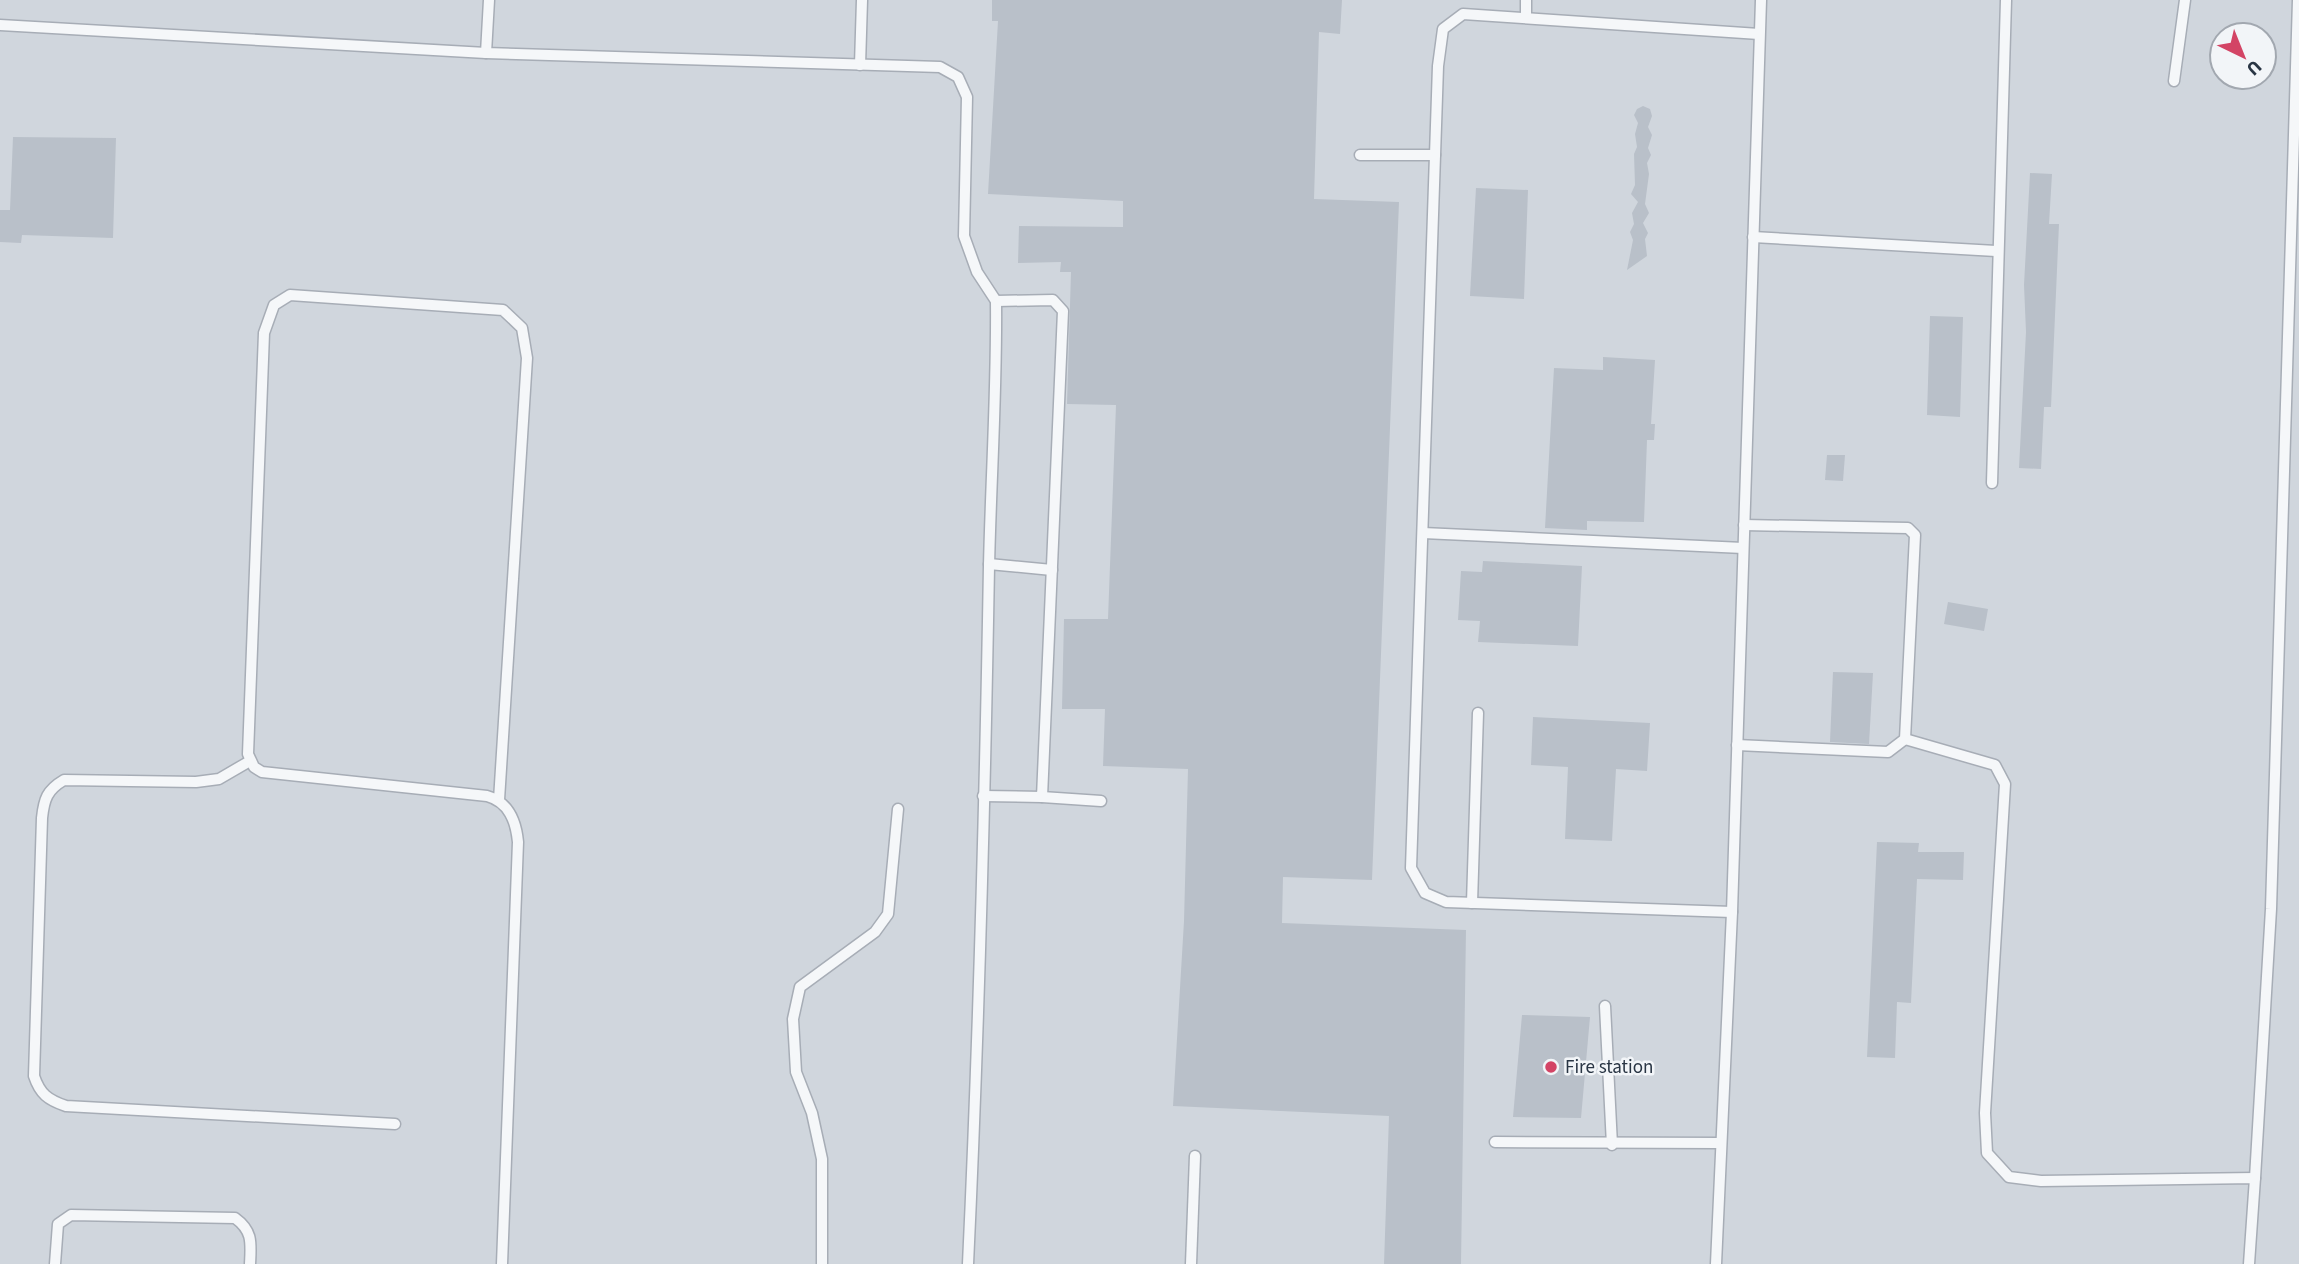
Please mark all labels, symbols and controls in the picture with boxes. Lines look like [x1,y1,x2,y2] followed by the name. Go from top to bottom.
[2208,21,2278,91] north arrow
[2240,53,2267,82] text: U
[1565,1054,1653,1081] place label: Fire station
[1543,1059,1559,1075] marker: Fire station

